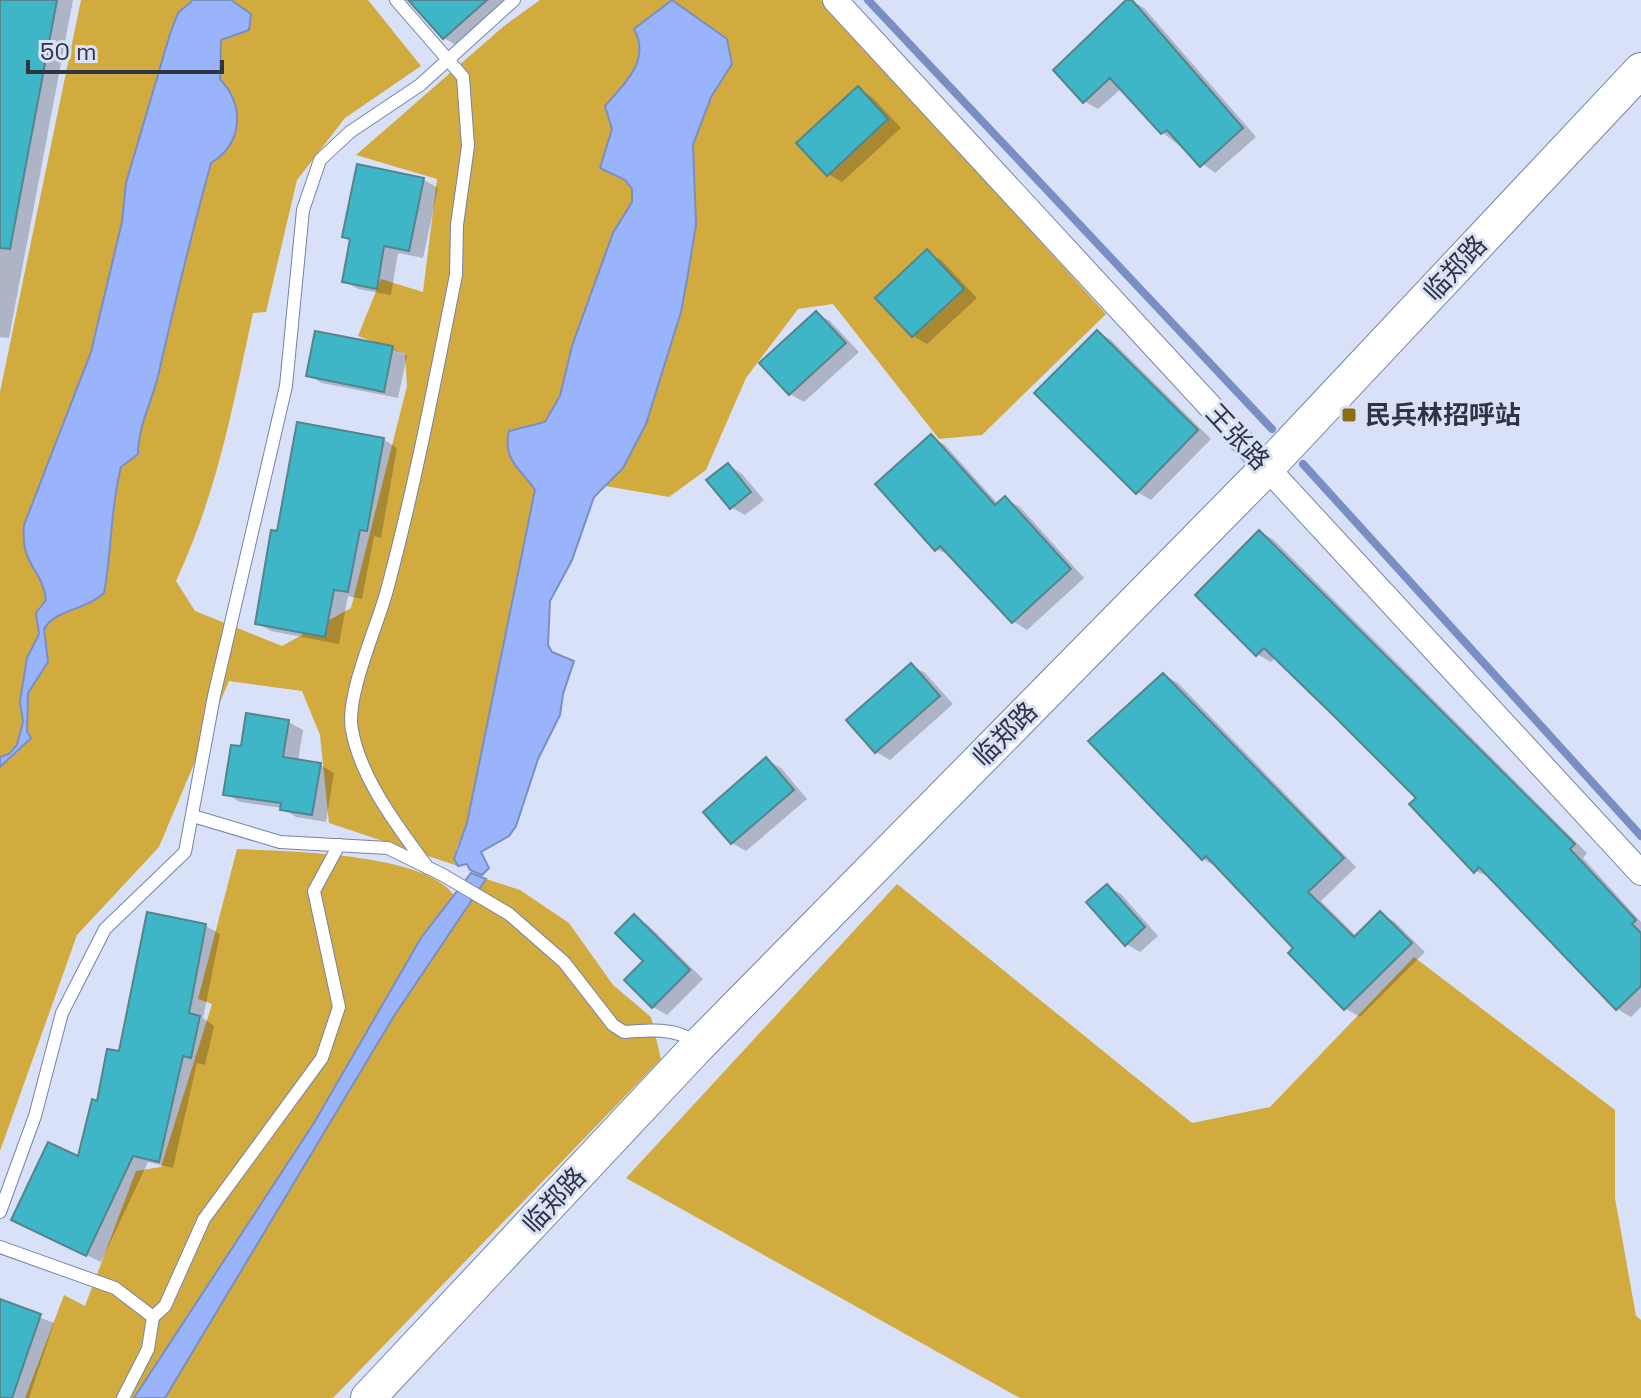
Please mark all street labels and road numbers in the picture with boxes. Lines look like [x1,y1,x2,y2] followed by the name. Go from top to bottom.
[1416,228,1494,308] street label: 临郑路
[1199,397,1277,477] street label: 王张路
[965,694,1045,774] street label: 临郑路
[515,1160,593,1240] street label: 临郑路

